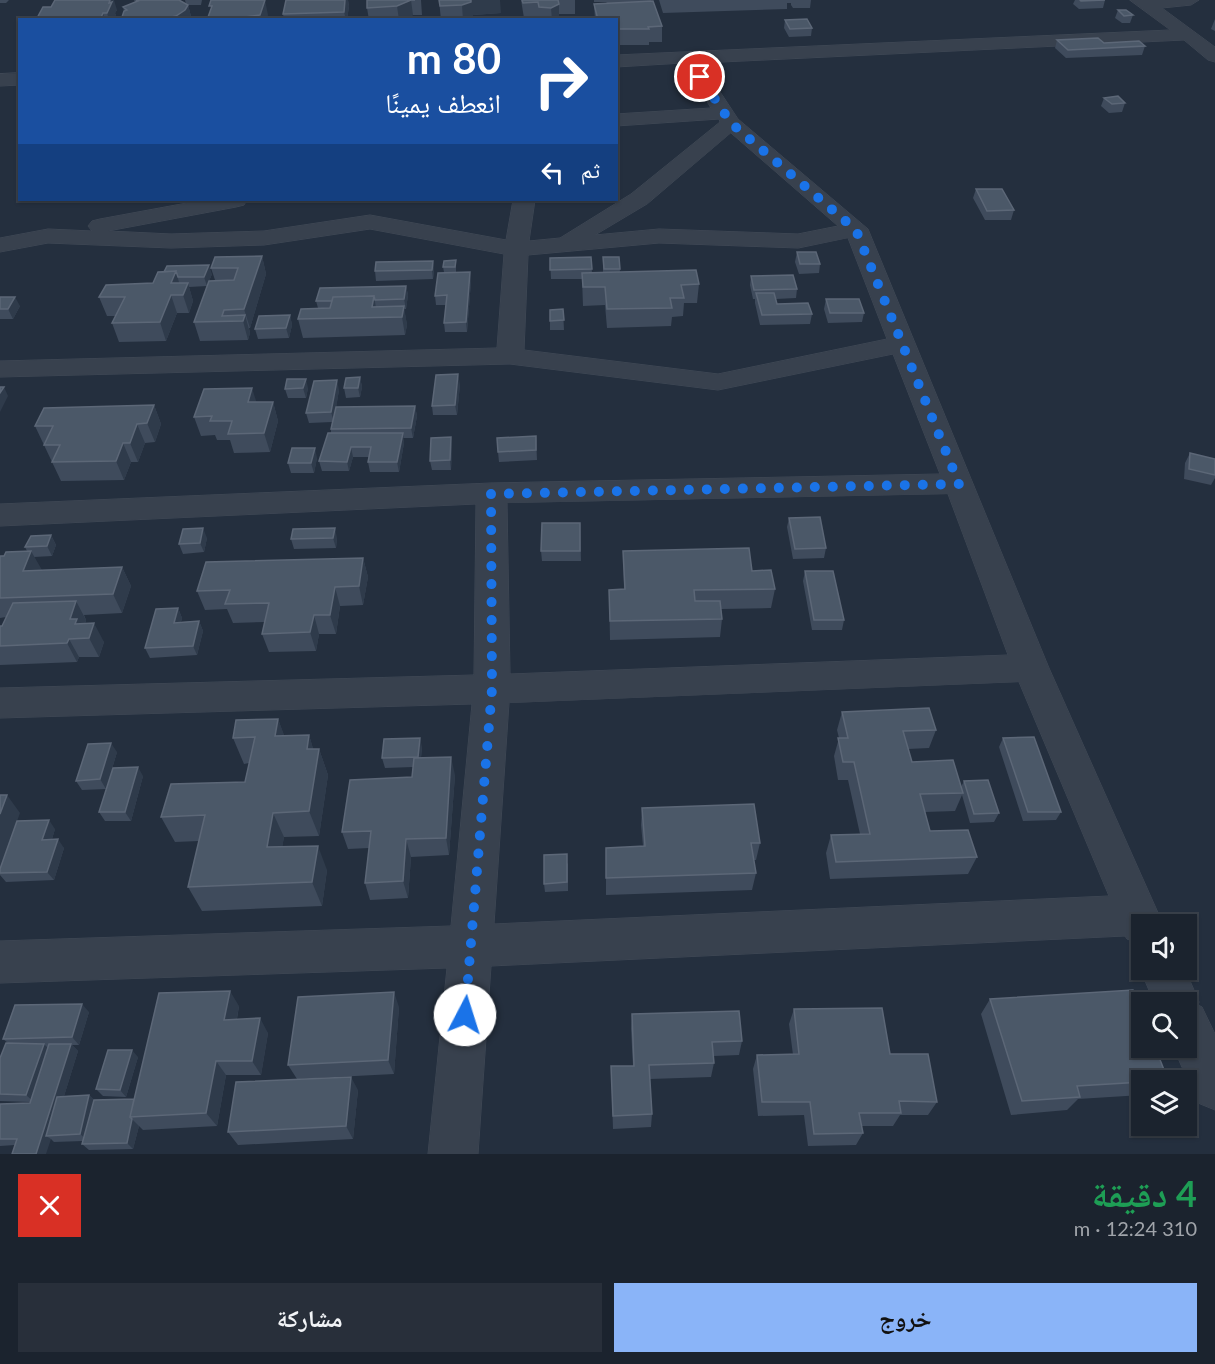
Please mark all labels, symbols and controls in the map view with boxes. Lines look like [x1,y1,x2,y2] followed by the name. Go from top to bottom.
[407,33,501,83] text: 80 m
[522,42,600,120] icon: right
[674,51,725,102] pin
[683,60,716,93] icon: arrive
[385,86,501,119] text: انعطف يمينًا
[536,156,569,189] icon: left
[581,156,600,183] text: ثم
[1131,914,1197,1136] map controls
[1131,914,1197,980] button: sound
[433,983,497,1047] position arrow
[1131,992,1197,1058] button: search
[1131,1070,1197,1136] button: layers
[1092,1171,1197,1215] text: 4 دقيقة
[18,1174,81,1237] button: close
[1074,1216,1197,1240] text: 310 m · 12:24
[18,1283,602,1352] button: مشاركة
[614,1283,1197,1352] button: خروج

